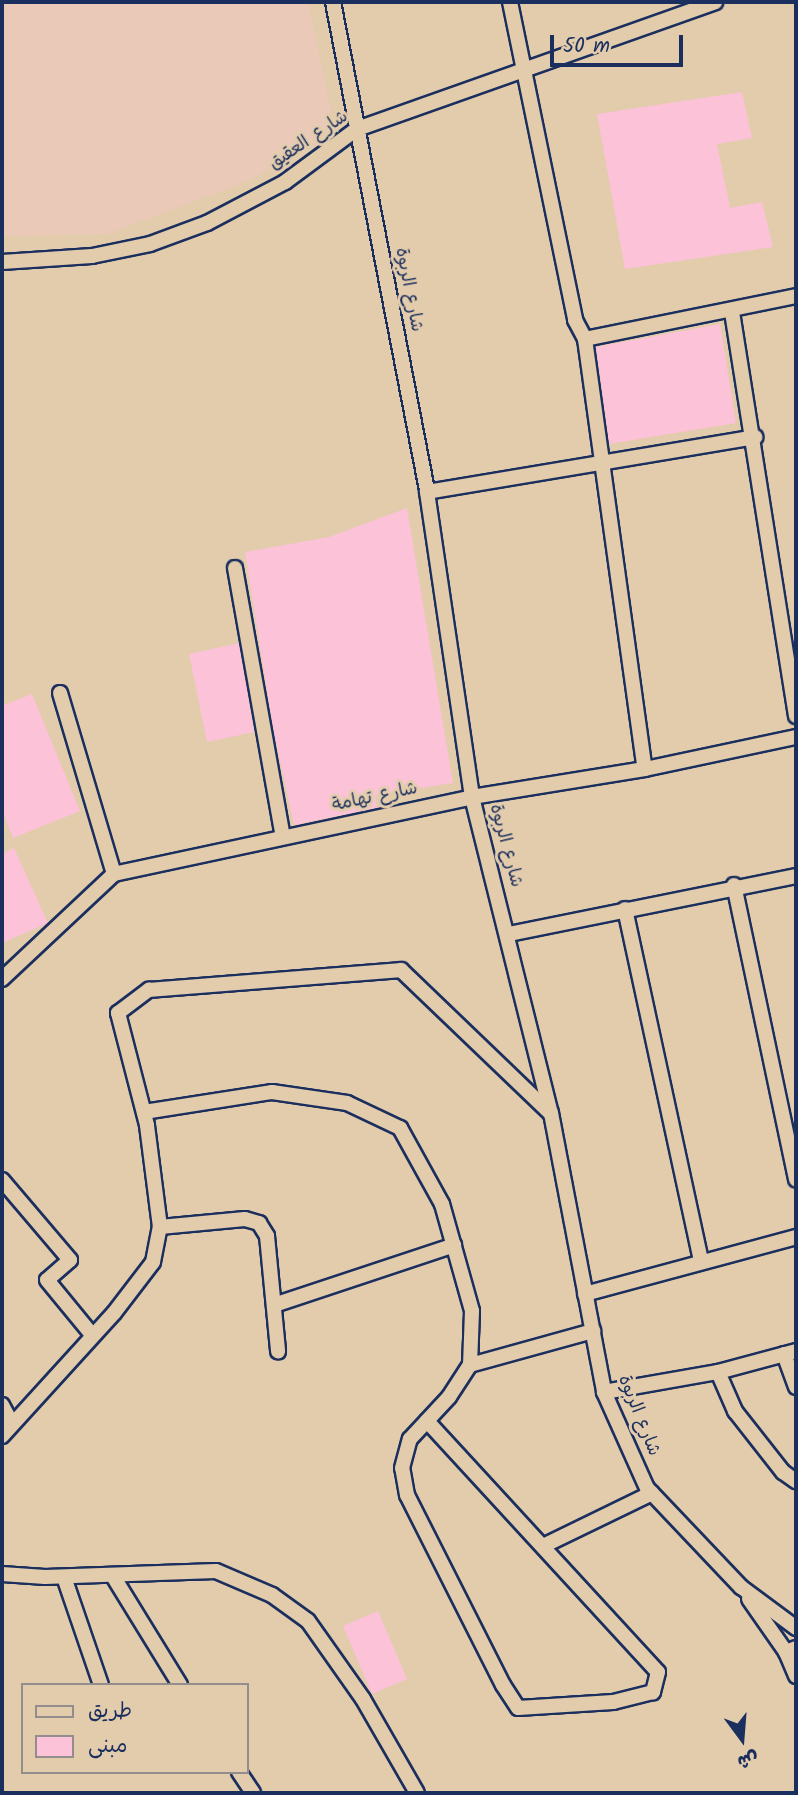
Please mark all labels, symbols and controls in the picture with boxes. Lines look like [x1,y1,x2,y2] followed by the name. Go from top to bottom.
[553,21,686,65] scale bar
[563,30,610,63] text: 50 m
[265,107,353,175] street label: شارع العقيق
[389,246,427,334] street label: شارع الربوة
[330,778,420,818] street label: شارع تهامة
[484,802,526,890] street label: شارع الربوة
[612,1372,664,1460] street label: شارع الربوة
[21,1683,248,1774] legend
[88,1695,132,1728] text: طريق
[707,1704,777,1774] north arrow
[88,1730,127,1763] text: مبنى
[734,1742,762,1776] text: ش

